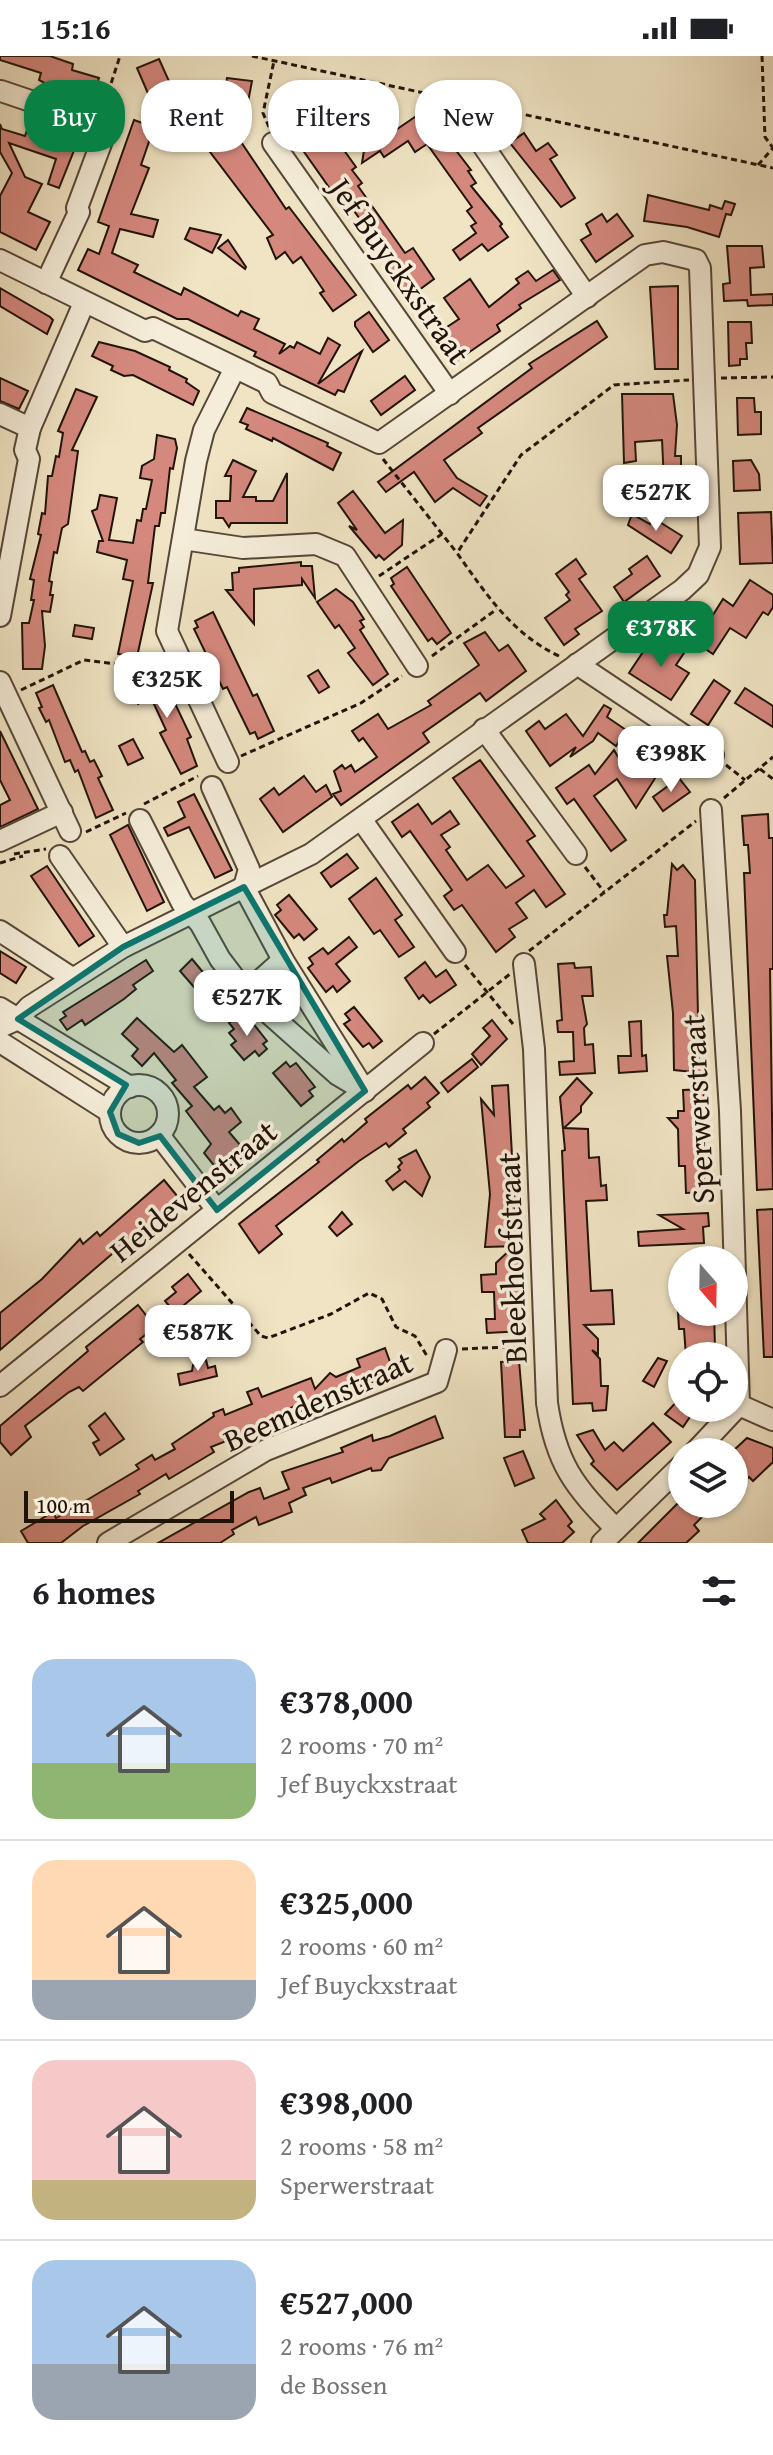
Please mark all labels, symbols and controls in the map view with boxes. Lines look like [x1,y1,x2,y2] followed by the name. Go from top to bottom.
[40,6,111,50] text: 15:16
[24,80,125,152] chip: Buy
[141,80,252,152] chip: Rent
[268,80,399,152] chip: Filters
[415,80,522,152] chip: New
[316,164,482,374] street label: Jef Buyckxstraat
[600,465,712,533] pin: €527K
[621,471,691,510] text: €527K
[605,601,717,669] pin: €378K
[626,607,696,646] text: €378K
[111,652,223,720] pin: €325K
[132,658,202,697] text: €325K
[615,726,727,794] pin: €398K
[636,732,706,771] text: €398K
[191,970,303,1038] pin: €527K
[212,976,282,1015] text: €527K
[669,1013,726,1205] street label: Sperwerstraat
[99,1108,287,1273] street label: Heidevenstraat
[484,1152,539,1364] street label: Bleekhoefstraat
[668,1246,748,1326] north arrow
[668,1246,748,1518] map controls
[142,1305,254,1373] pin: €587K
[163,1311,233,1350] text: €587K
[216,1338,420,1463] street label: Beemdenstraat
[668,1342,748,1422] button: locate
[668,1438,748,1518] button: layers
[24,1487,234,1523] scale bar
[36,1489,91,1521] text: 100 m
[32,1567,156,1616] text: 6 homes
[697,1569,741,1613] icon: filters
[280,1676,413,1725] text: €378,000
[96,1691,192,1787] icon: home
[280,1725,443,1764] text: 2 rooms · 70 m²
[280,1764,458,1803] text: Jef Buyckxstraat
[280,1877,413,1926] text: €325,000
[96,1892,192,1988] icon: home
[280,1926,443,1965] text: 2 rooms · 60 m²
[280,1965,458,2004] text: Jef Buyckxstraat
[280,2077,413,2126] text: €398,000
[96,2092,192,2188] icon: home
[280,2126,443,2165] text: 2 rooms · 58 m²
[280,2165,434,2204] text: Sperwerstraat
[280,2277,413,2326] text: €527,000
[96,2292,192,2388] icon: home
[280,2326,443,2365] text: 2 rooms · 76 m²
[280,2365,387,2404] text: de Bossen

